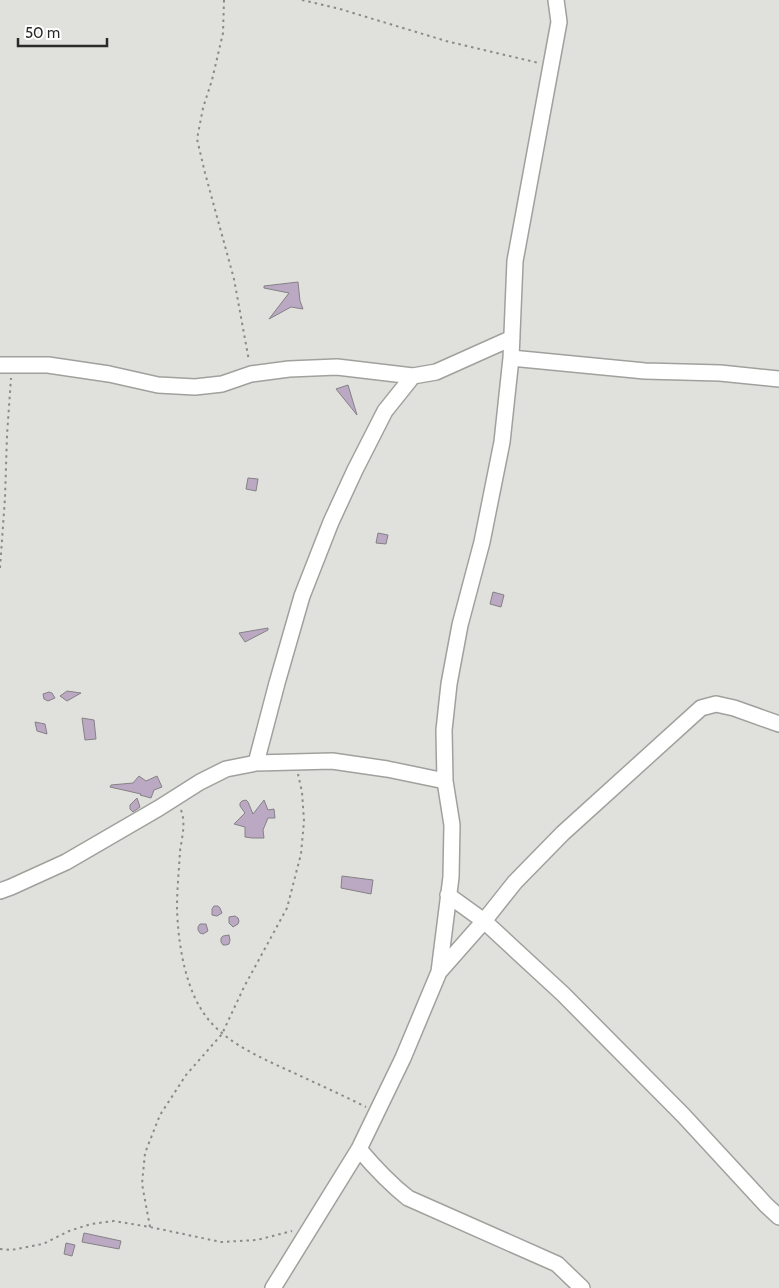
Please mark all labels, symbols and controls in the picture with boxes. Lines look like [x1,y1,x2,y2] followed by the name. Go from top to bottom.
[18,15,106,47] scale bar
[25,24,60,42] text: 50 m

